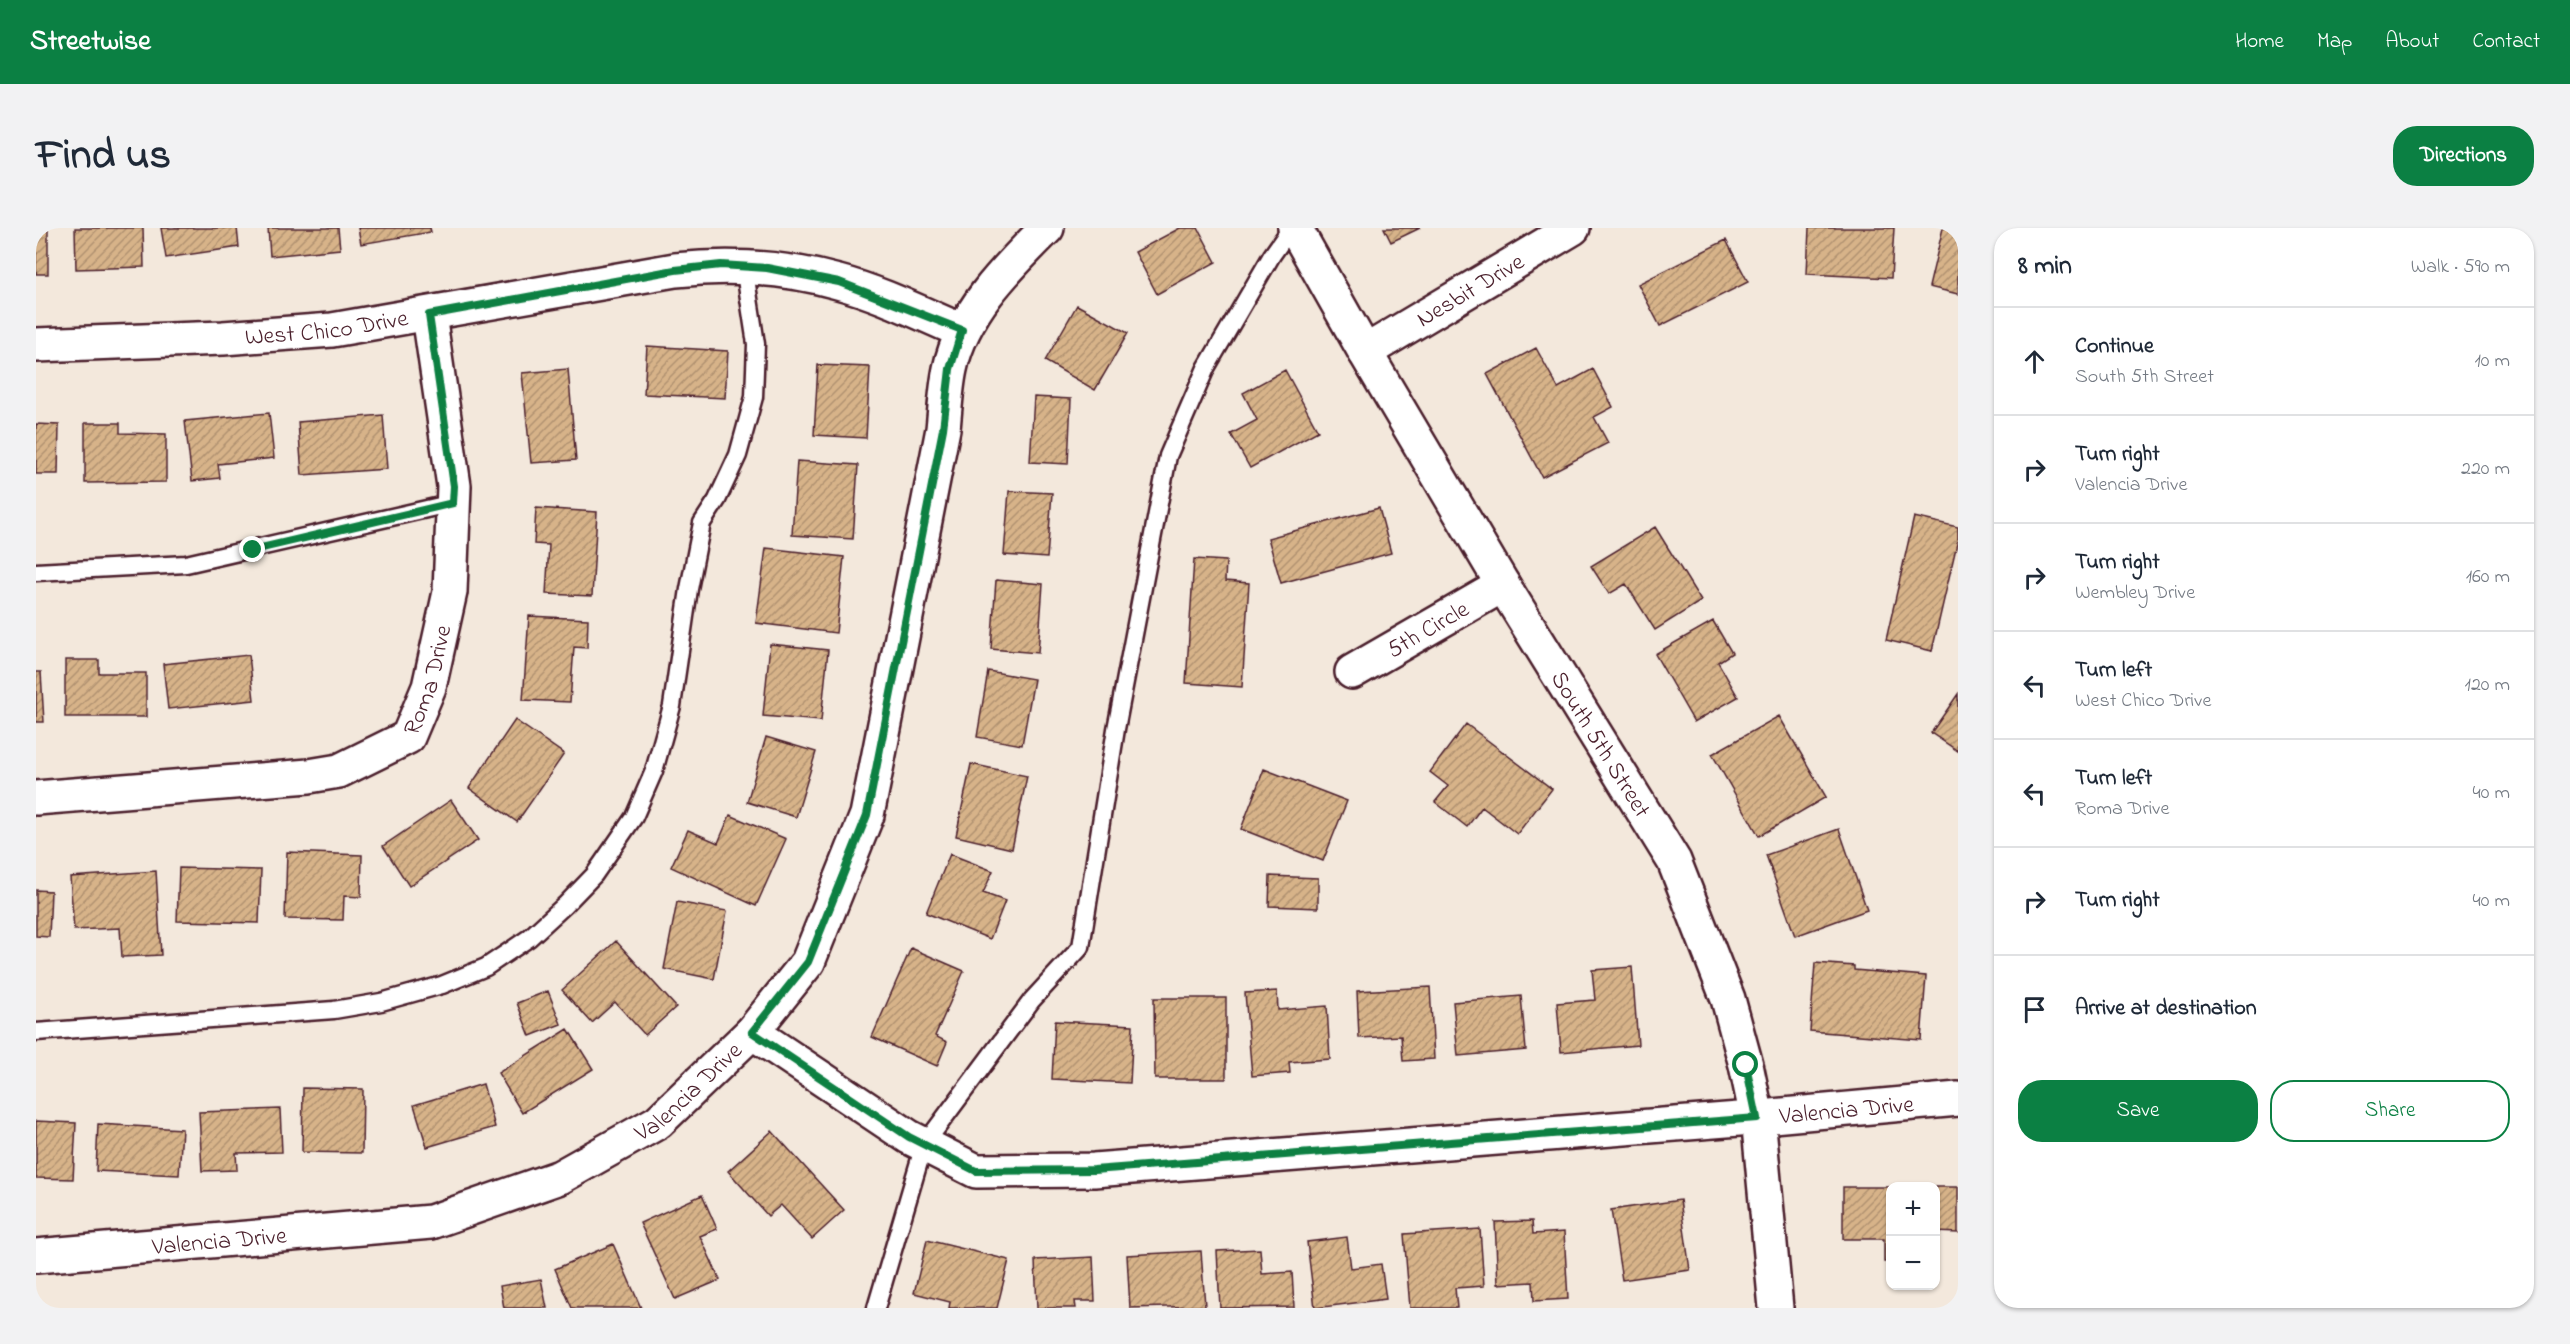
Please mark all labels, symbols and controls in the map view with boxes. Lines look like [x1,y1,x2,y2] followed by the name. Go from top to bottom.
[30,22,151,63] text: Streetwise
[2235,27,2284,57] text: Home
[2317,27,2352,57] text: Map
[2385,27,2439,57] text: About
[2472,27,2540,57] text: Contact
[36,126,171,187] text: Find us
[2393,126,2534,186] button: Directions
[1410,246,1532,338] street label: Nesbit Drive
[2018,248,2072,286] text: 8 min
[2411,253,2510,282] text: Walk · 590 m
[244,302,411,356] street label: West Chico Drive
[2075,331,2154,363] text: Continue
[2018,345,2051,378] icon: ahead
[2474,347,2510,376] text: 10 m
[2075,363,2214,392] text: South 5th Street
[2075,439,2160,471] text: Turn right
[2018,453,2051,486] icon: right
[2461,455,2510,484] text: 220 m
[2075,471,2187,500] text: Valencia Drive
[239,536,265,562] route end
[2075,547,2160,579] text: Turn right
[2018,561,2051,594] icon: right
[2466,563,2510,592] text: 160 m
[2075,579,2195,608] text: Wembley Drive
[1381,593,1476,668] street label: 5th Circle
[396,622,462,741] street label: Roma Drive
[2075,655,2152,687] text: Turn left
[1540,665,1658,825] street label: South 5th Street
[2018,669,2051,702] icon: left
[2465,671,2510,700] text: 120 m
[2075,687,2211,716] text: West Chico Drive
[2075,763,2152,795] text: Turn left
[2018,777,2051,810] icon: left
[2473,779,2510,808] text: 40 m
[2075,795,2170,824] text: Roma Drive
[2018,885,2051,918] icon: right
[2075,885,2160,917] text: Turn right
[2473,887,2510,916] text: 40 m
[2018,993,2051,1026] icon: arrive
[2075,993,2257,1025] text: Arrive at destination
[628,1035,751,1152] street label: Valencia Drive
[1732,1051,1758,1077] route start
[2018,1080,2258,1142] button: Save
[2270,1080,2510,1142] button: Share
[1777,1088,1916,1135] street label: Valencia Drive
[1886,1182,1940,1290] map controls
[1886,1182,1940,1236] button: +
[150,1219,289,1266] street label: Valencia Drive
[1886,1236,1940,1290] button: −

